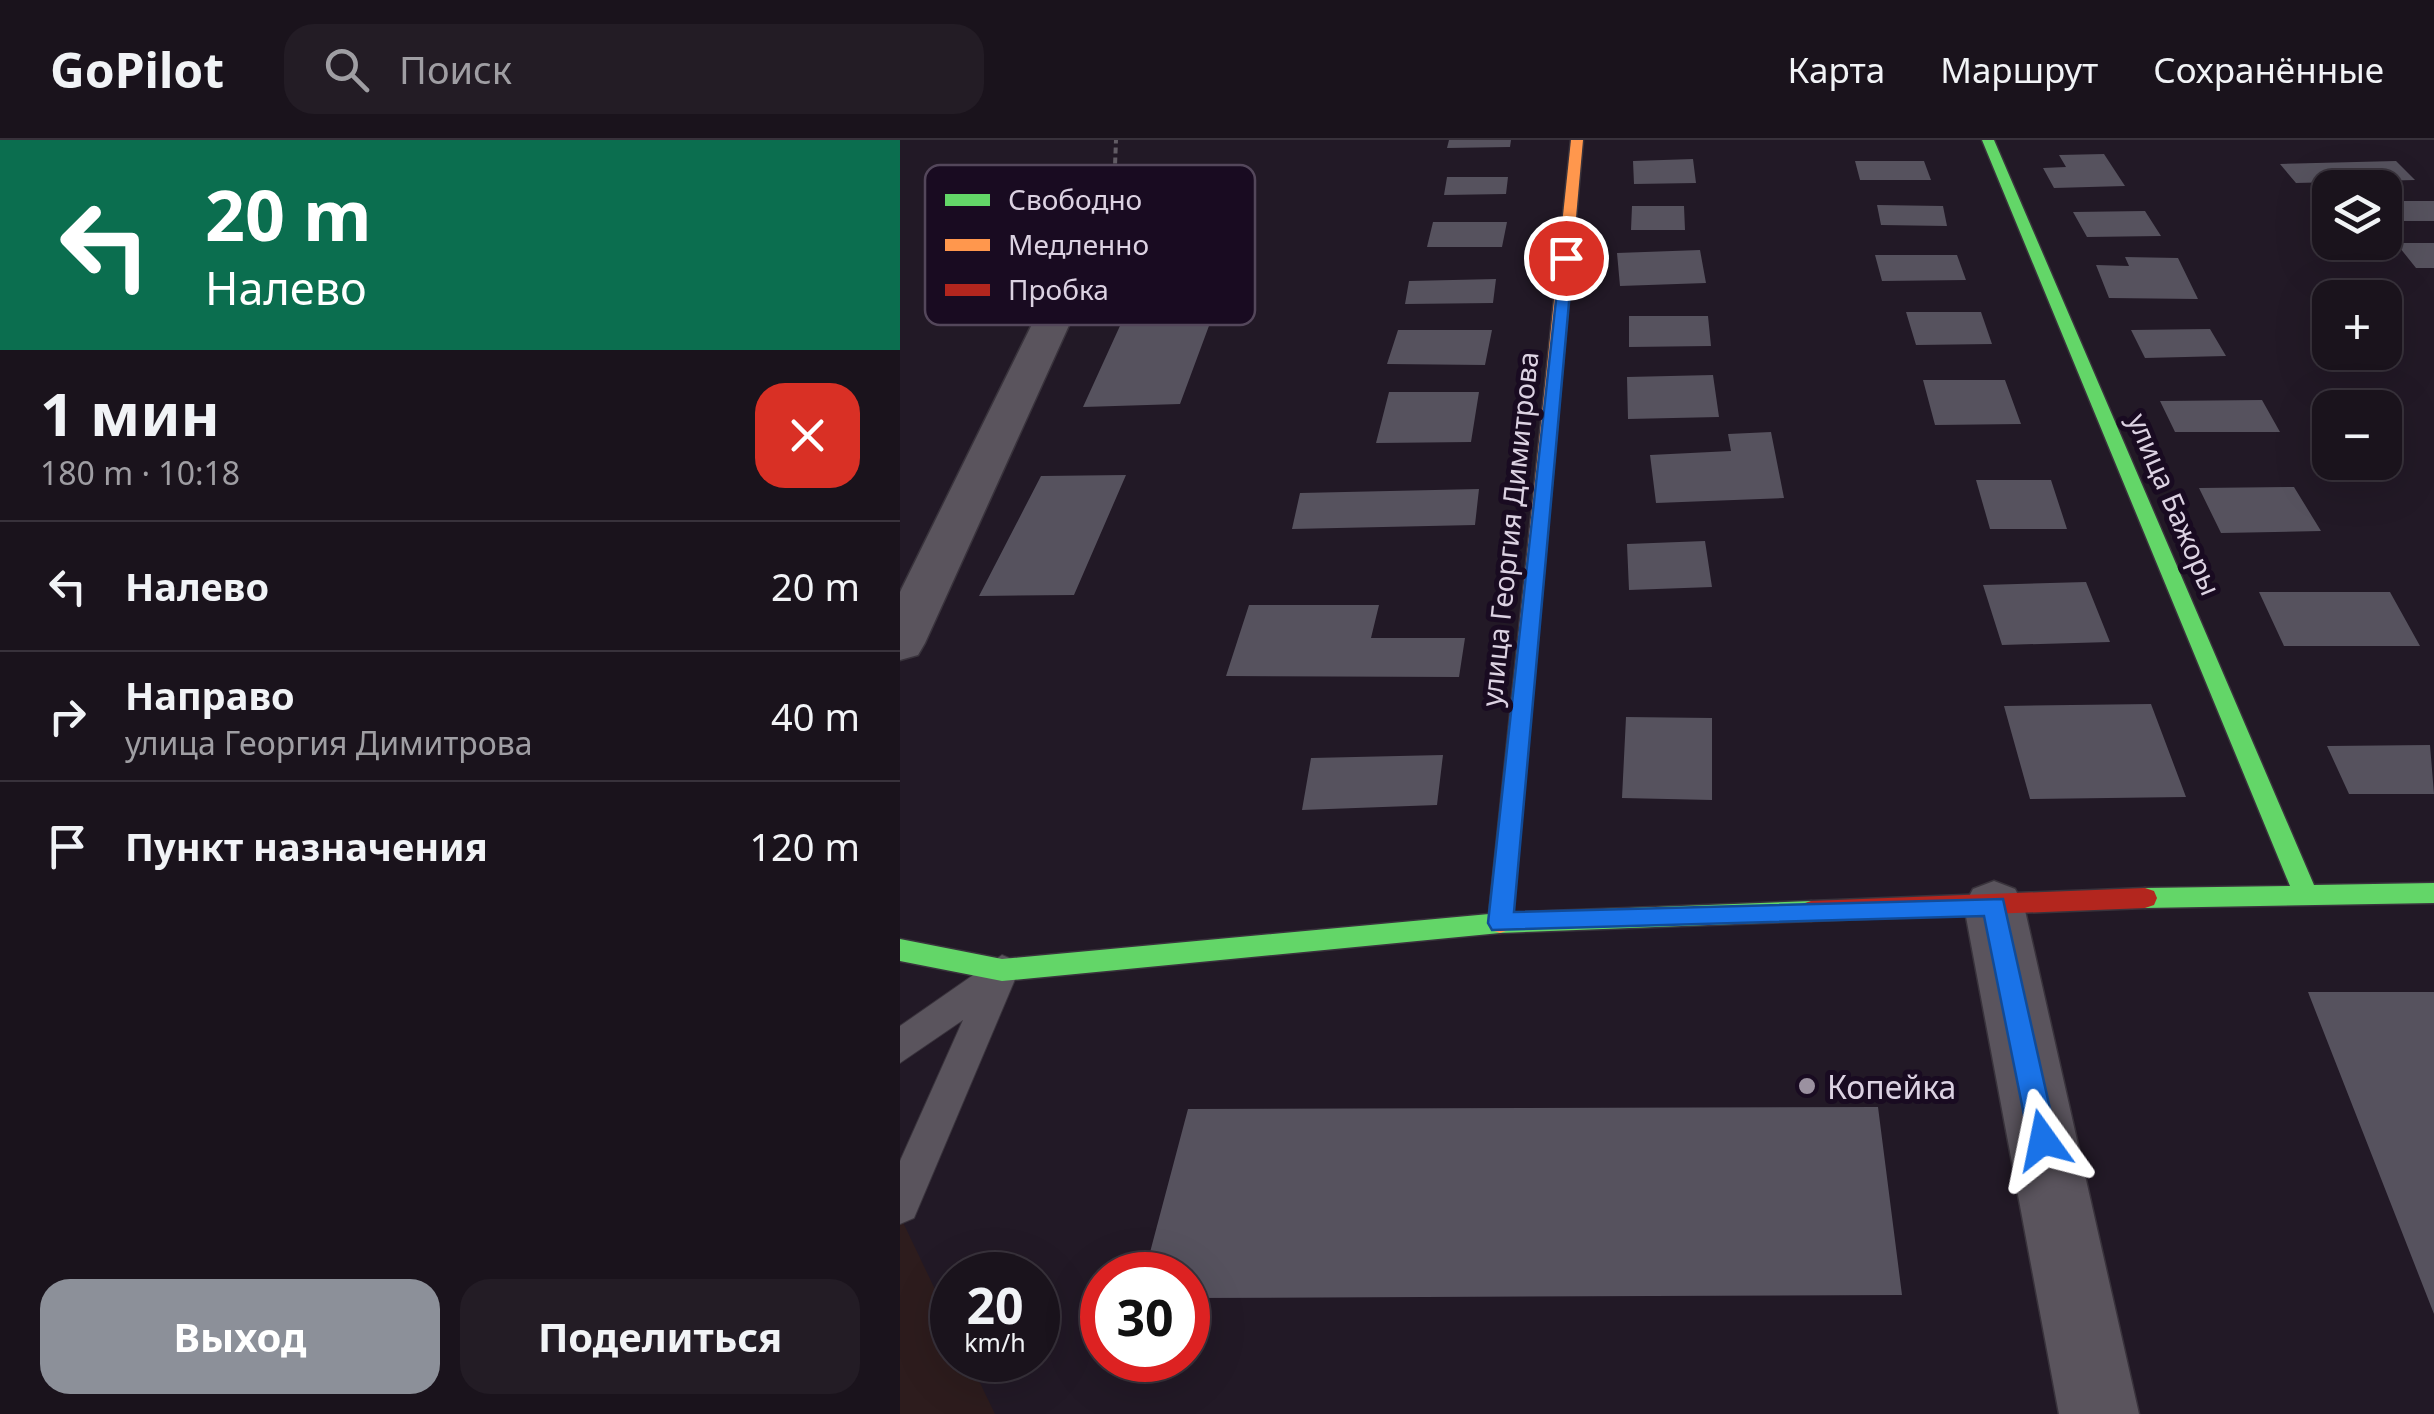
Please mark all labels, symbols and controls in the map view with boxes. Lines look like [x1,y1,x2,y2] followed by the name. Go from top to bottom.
[284,24,984,114] search box
[50,37,224,102] text: GoPilot
[319,42,374,97] icon: search
[399,43,512,95] text: Поиск
[1788,46,1885,93] text: Карта
[1940,46,2098,93] text: Маршрут
[2153,46,2384,93] text: Сохранённые
[925,165,1255,325] legend
[205,166,372,262] text: 20 m
[2312,170,2402,480] map controls
[2312,170,2402,260] button: layers
[40,180,170,310] icon: left
[1008,180,1142,218] text: Свободно
[1524,216,1609,301] pin
[1008,225,1149,263] text: Медленно
[1539,231,1594,286] icon: arrive
[205,257,367,318] text: Налево
[1008,270,1109,308] text: Пробка
[2312,280,2402,370] button: +
[1471,350,1547,708] street label: улица Георгия Димитрова
[40,372,220,454] text: 1 мин
[755,383,860,488] button: close
[2312,390,2402,480] button: −
[2120,407,2230,601] street label: улица Бажоры
[40,451,240,494] text: 180 m · 10:18
[40,559,95,614] icon: left
[125,560,269,612] text: Налево
[771,560,860,612] text: 20 m
[125,669,295,721] text: Направо
[40,689,95,744] icon: right
[771,690,860,742] text: 40 m
[125,721,533,764] text: улица Георгия Димитрова
[40,819,95,874] icon: arrive
[125,820,488,872] text: Пункт назначения
[749,820,860,872] text: 120 m
[1827,1065,1956,1108] place label: Копейка
[1796,1075,1818,1097] marker: Копейка
[1991,1088,2095,1192] position arrow
[1080,1252,1210,1382] speed limit sign: 30
[966,1271,1024,1339] text: 20
[40,1279,440,1394] button: Выход
[460,1279,860,1394] button: Поделиться
[964,1325,1026,1359] text: km/h

